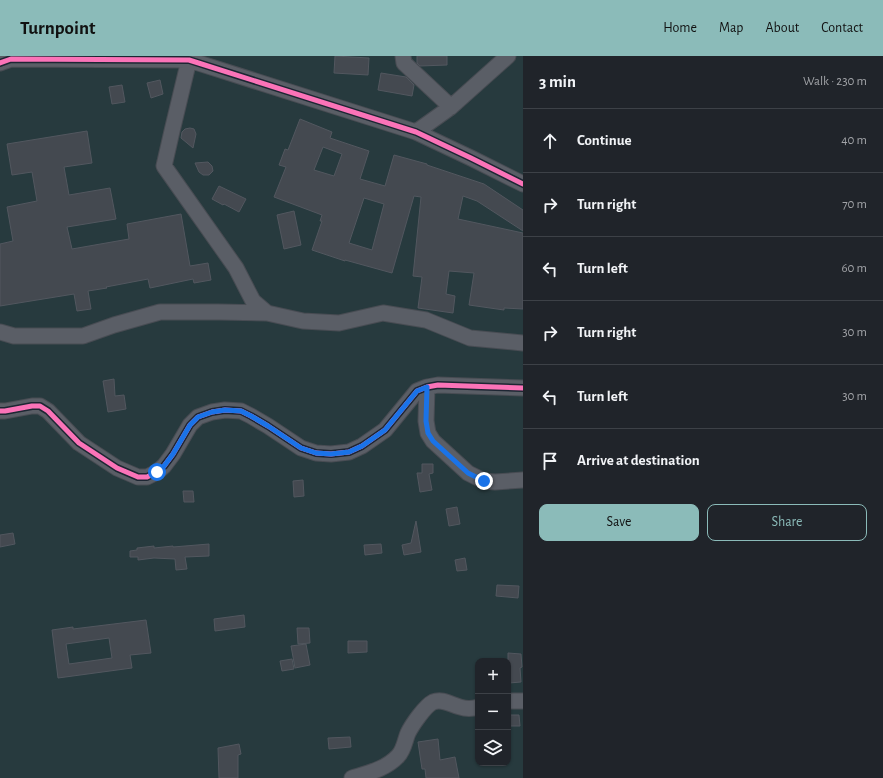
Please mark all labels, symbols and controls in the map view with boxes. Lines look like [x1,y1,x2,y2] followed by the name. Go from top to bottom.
[20,19,95,38] text: Turnpoint
[663,21,697,35] text: Home
[719,21,743,35] text: Map
[765,21,799,35] text: About
[821,21,863,35] text: Contact
[539,73,576,90] text: 3 min
[803,75,867,88] text: Walk · 230 m
[539,130,561,152] icon: ahead
[577,133,632,148] text: Continue
[841,134,867,147] text: 40 m
[539,194,561,216] icon: right
[577,197,636,212] text: Turn right
[842,198,867,211] text: 70 m
[539,258,561,280] icon: left
[577,261,628,276] text: Turn left
[841,262,867,275] text: 60 m
[539,322,561,344] icon: right
[577,325,636,340] text: Turn right
[842,326,867,339] text: 30 m
[539,386,561,408] icon: left
[577,389,628,404] text: Turn left
[842,390,867,403] text: 30 m
[539,450,561,472] icon: arrive
[577,453,700,468] text: Arrive at destination
[148,463,166,481] route start
[475,472,493,490] route end
[539,504,699,541] button: Save
[707,504,867,541] button: Share
[475,658,511,766] map controls
[475,658,511,694] button: +
[475,694,511,730] button: −
[475,730,511,766] button: layers

